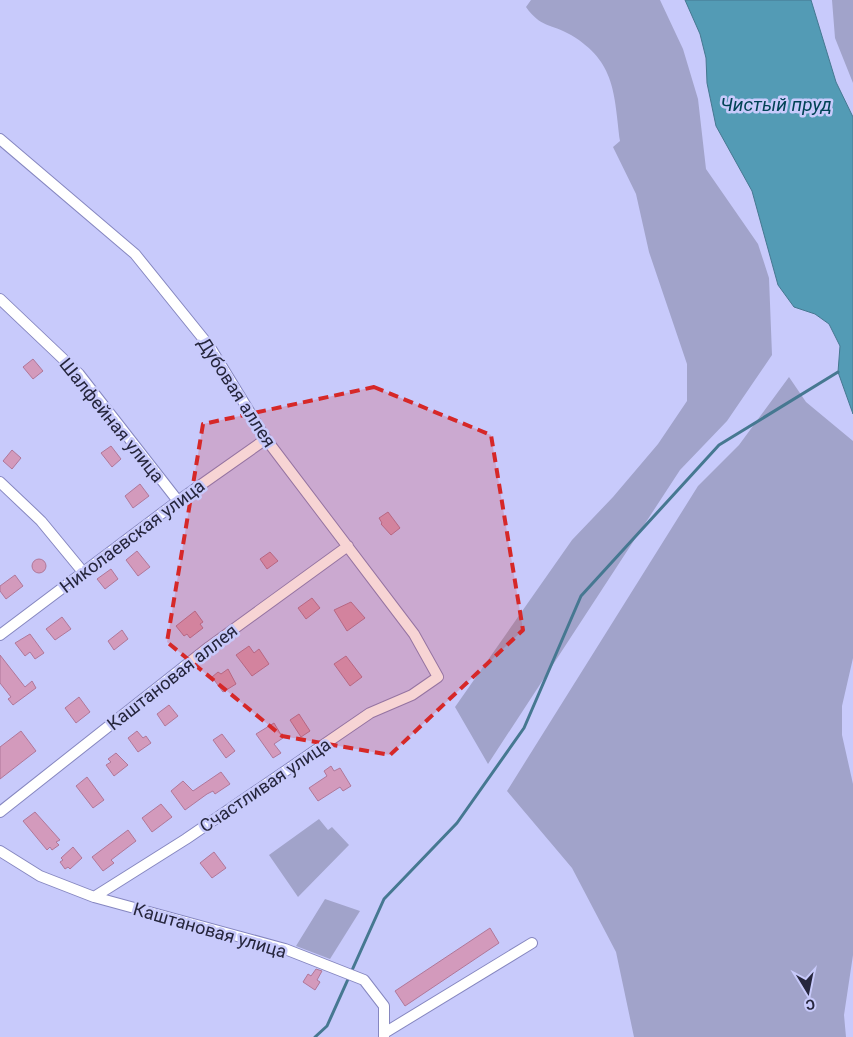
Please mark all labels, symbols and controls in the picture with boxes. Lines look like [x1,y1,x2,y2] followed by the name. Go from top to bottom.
[720,93,832,116] water label: Чистый пруд
[194,333,280,451] street label: Дубовая аллея
[55,354,169,486] street label: Шалфейная улица
[56,475,208,597] street label: Николаевская улица
[103,620,241,734] street label: Каштановая аллея
[196,733,334,837] street label: Счастливая улица
[131,898,289,962] street label: Каштановая улица
[783,967,833,1017] north arrow
[804,996,816,1013] text: С

